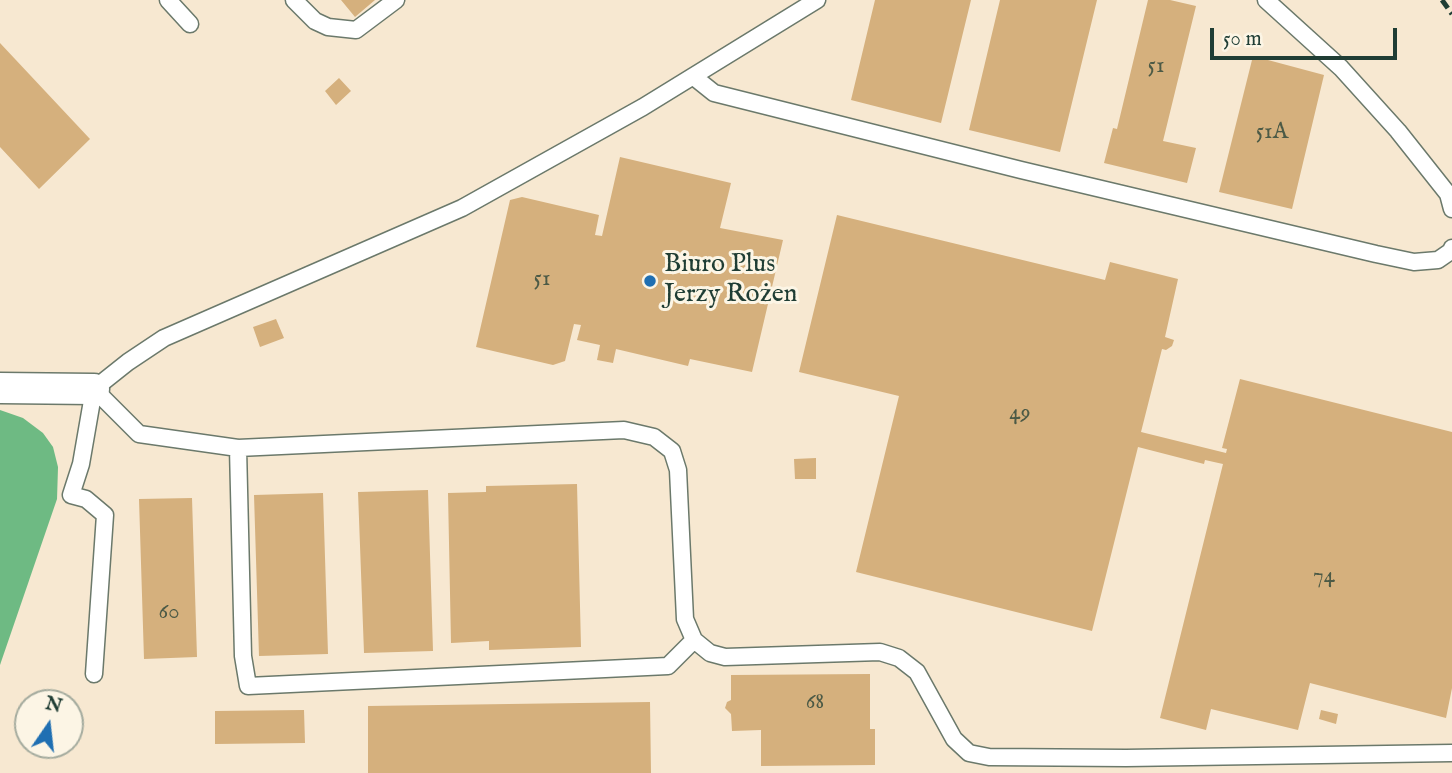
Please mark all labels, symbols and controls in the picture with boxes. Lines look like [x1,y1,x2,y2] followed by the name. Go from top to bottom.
[1214,14,1401,58] scale bar
[1223,26,1262,53] text: 50 m
[1148,53,1164,81] house number: 51
[1256,119,1288,147] house number: 51A
[664,250,797,312] place label: Biuro Plus Jerzy Rożen
[534,266,550,294] house number: 51
[642,273,658,289] marker: Biuro Plus Jerzy Rożen
[1009,400,1031,428] house number: 49
[1313,563,1335,591] house number: 74
[158,599,180,627] house number: 60
[14,689,84,759] north arrow
[806,689,824,717] house number: 68
[43,692,64,719] text: N

